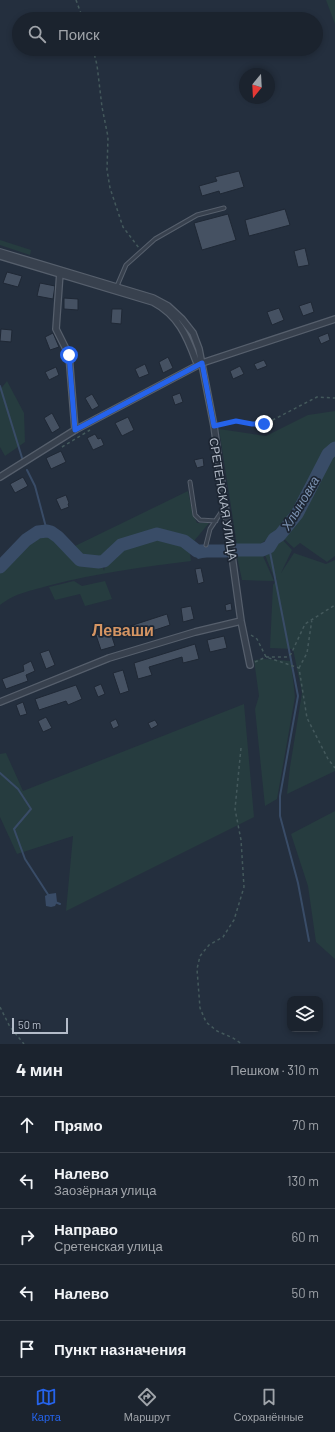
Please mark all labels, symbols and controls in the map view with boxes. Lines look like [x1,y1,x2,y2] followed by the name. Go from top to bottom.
[12,12,323,56] search box
[26,23,48,45] icon: search
[58,25,100,43] text: Поиск
[239,68,275,104] north arrow
[60,346,78,364] route start
[255,415,273,433] route end
[206,437,241,561] street label: СРЕТЕНСКАЯ УЛИЦА
[277,473,322,534] water label: Хлыновка
[92,620,154,639] district label: Леваши
[287,996,323,1032] map controls
[287,996,323,1032] button: layers
[12,1016,68,1035] scale bar
[18,1018,41,1031] text: 50 m
[16,1059,63,1079] text: 4 мин
[230,1062,319,1078] text: Пешком · 310 m
[16,1114,38,1136] icon: ahead
[54,1116,103,1134] text: Прямо
[292,1117,319,1133] text: 70 m
[54,1164,109,1182] text: Налево
[16,1170,38,1192] icon: left
[287,1173,319,1189] text: 130 m
[54,1182,156,1198] text: Заозёрная улица
[54,1220,118,1238] text: Направо
[16,1226,38,1248] icon: right
[292,1229,319,1245] text: 60 m
[54,1238,163,1254] text: Сретенская улица
[16,1282,38,1304] icon: left
[54,1284,109,1302] text: Налево
[292,1285,319,1301] text: 50 m
[16,1338,38,1360] icon: arrive
[54,1340,186,1358] text: Пункт назначения
[31,1386,61,1423] tab: Карта
[124,1386,171,1423] tab: Маршрут
[234,1386,304,1423] tab: Сохранённые

